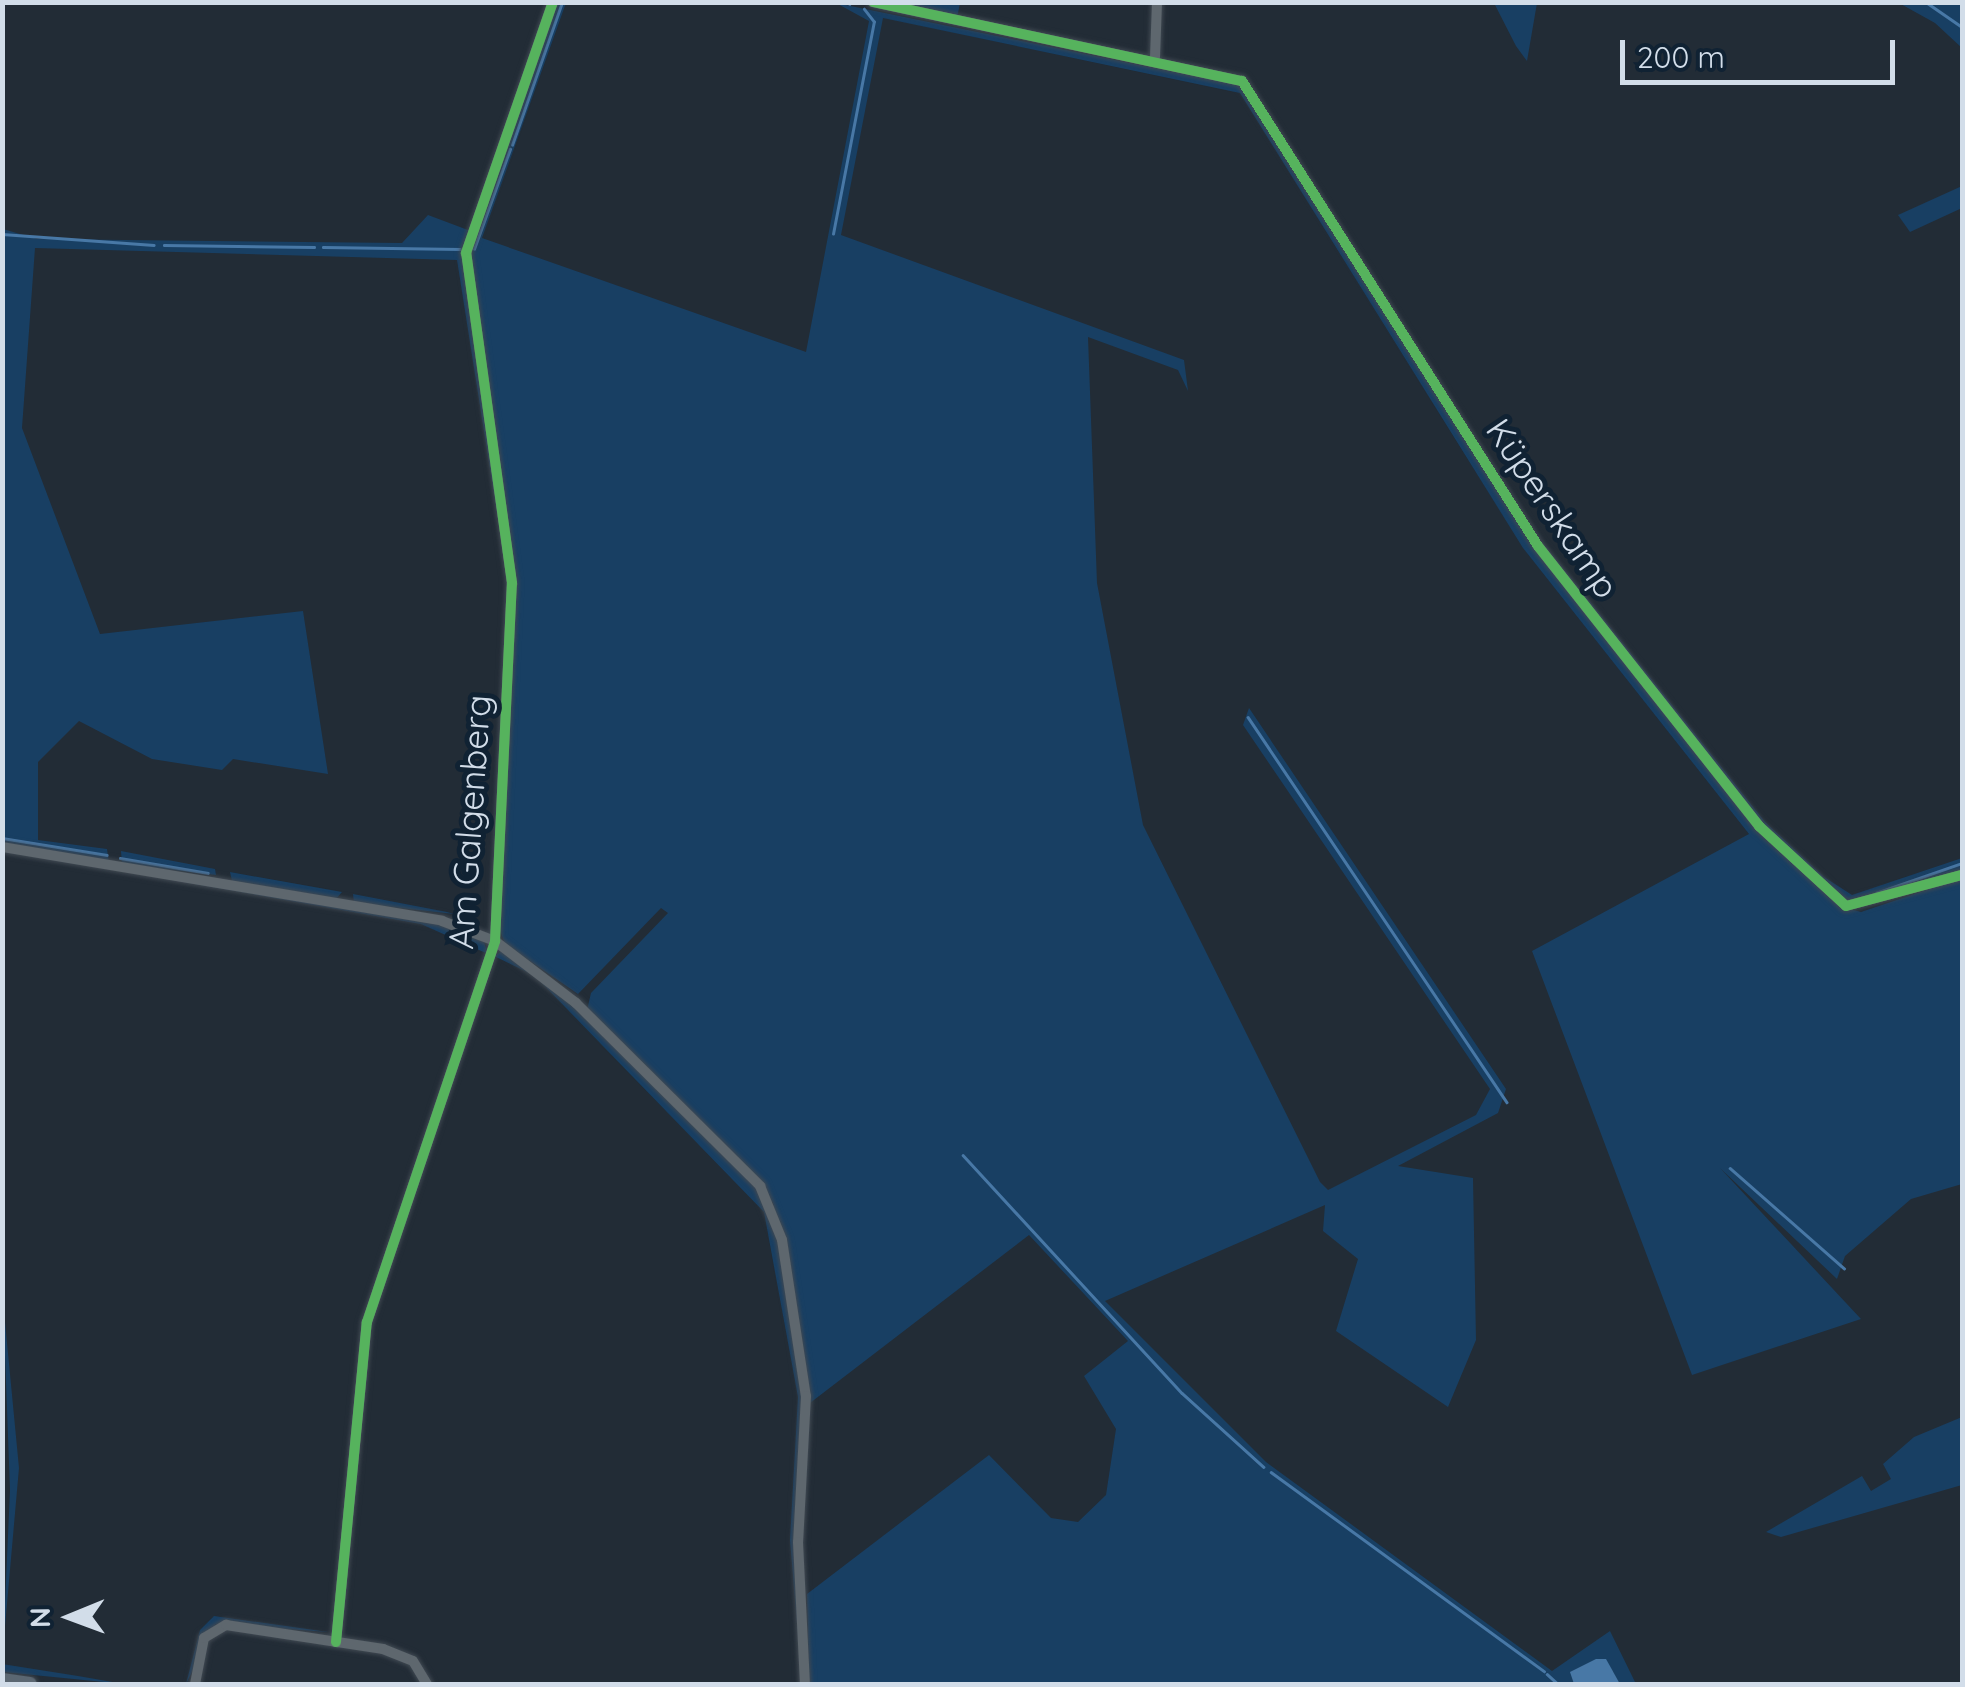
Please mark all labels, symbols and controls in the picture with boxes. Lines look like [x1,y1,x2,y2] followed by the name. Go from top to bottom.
[1625,20,1900,82] scale bar
[1637,38,1725,76] text: 200 m
[1478,410,1628,606] street label: Küperskamp
[439,693,499,951] street label: Am Galgenberg
[20,1567,120,1667] north arrow
[22,1607,57,1628] text: N

